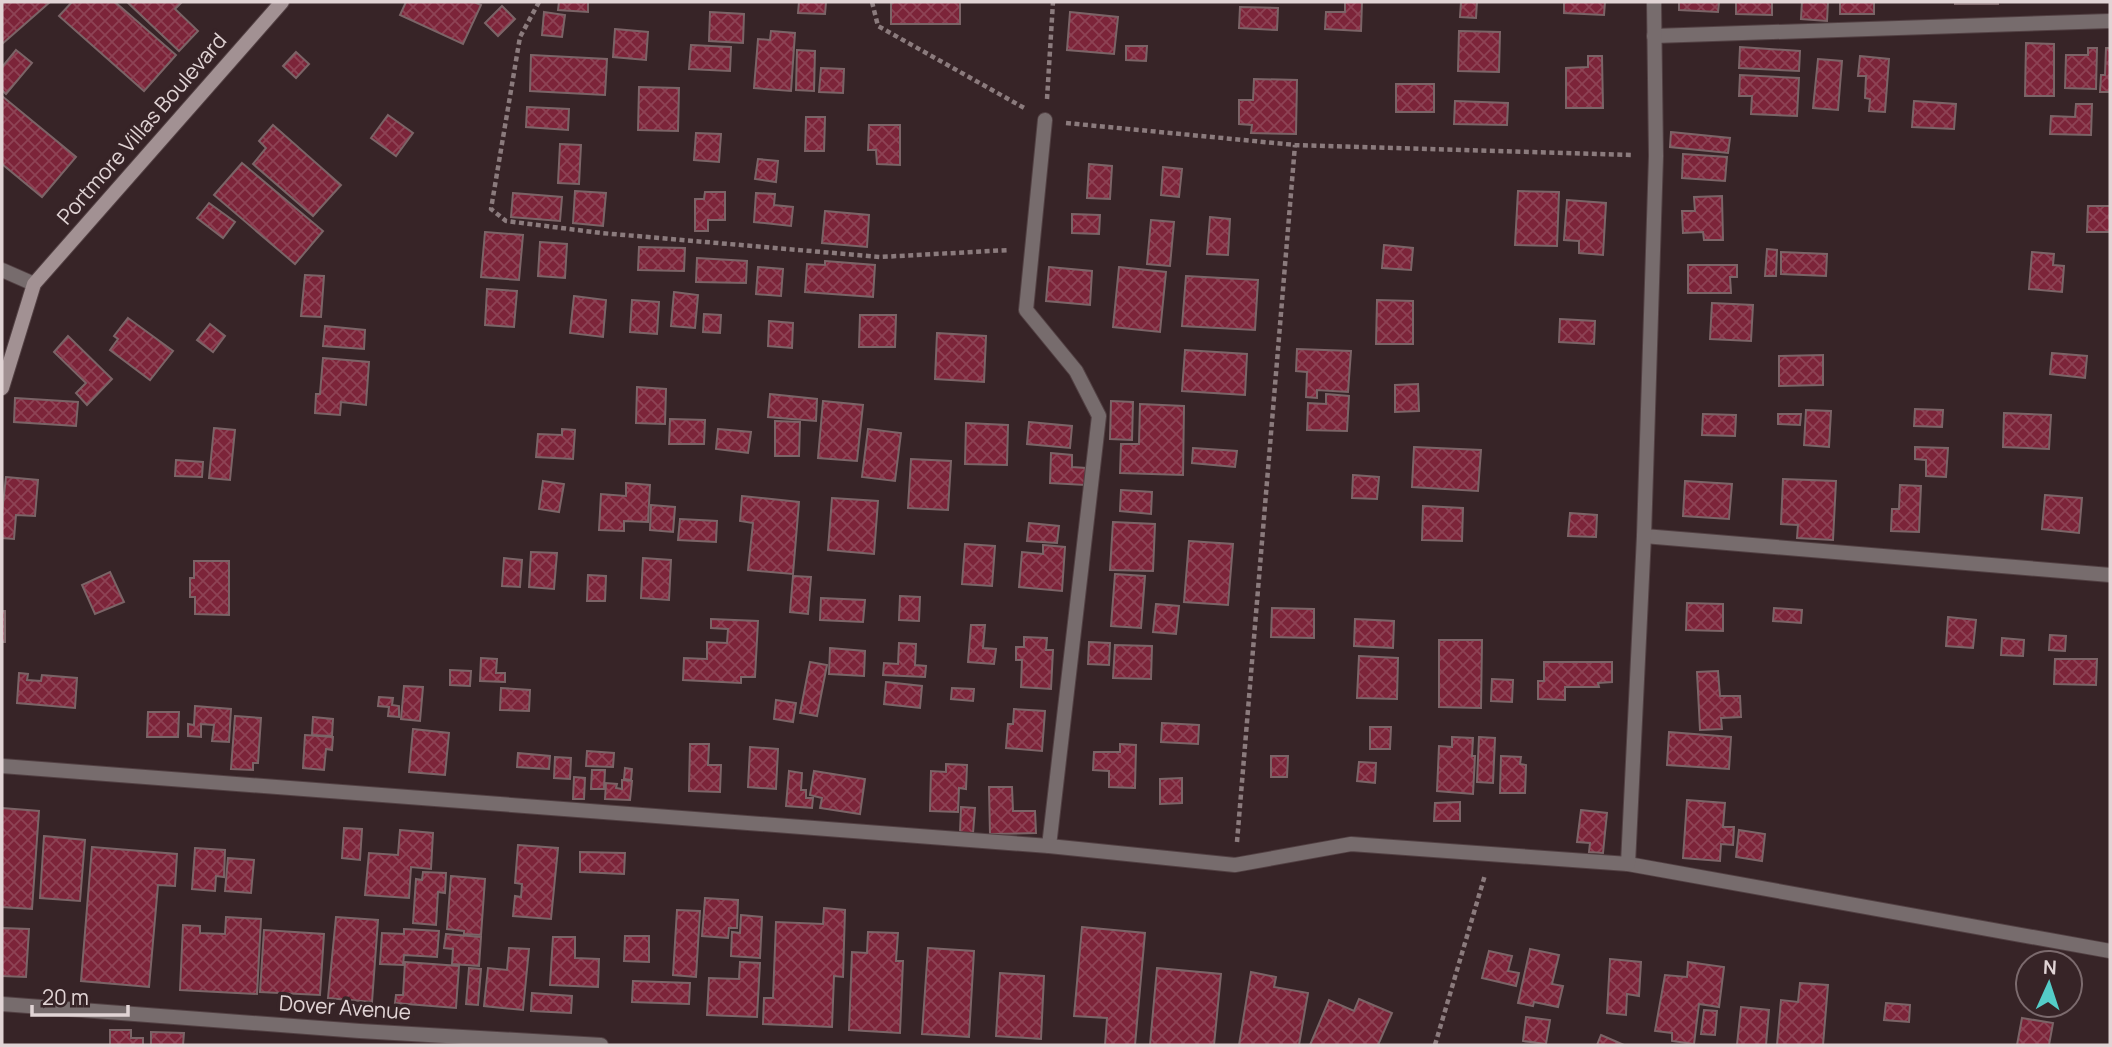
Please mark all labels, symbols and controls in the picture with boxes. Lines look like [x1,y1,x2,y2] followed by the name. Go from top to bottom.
[50,27,232,230] street label: Portmore Villas Boulevard
[2014,949,2084,1019] north arrow
[2042,954,2057,980] text: N
[32,974,128,1018] scale bar
[42,983,89,1011] text: 20 m
[278,988,412,1026] street label: Dover Avenue

